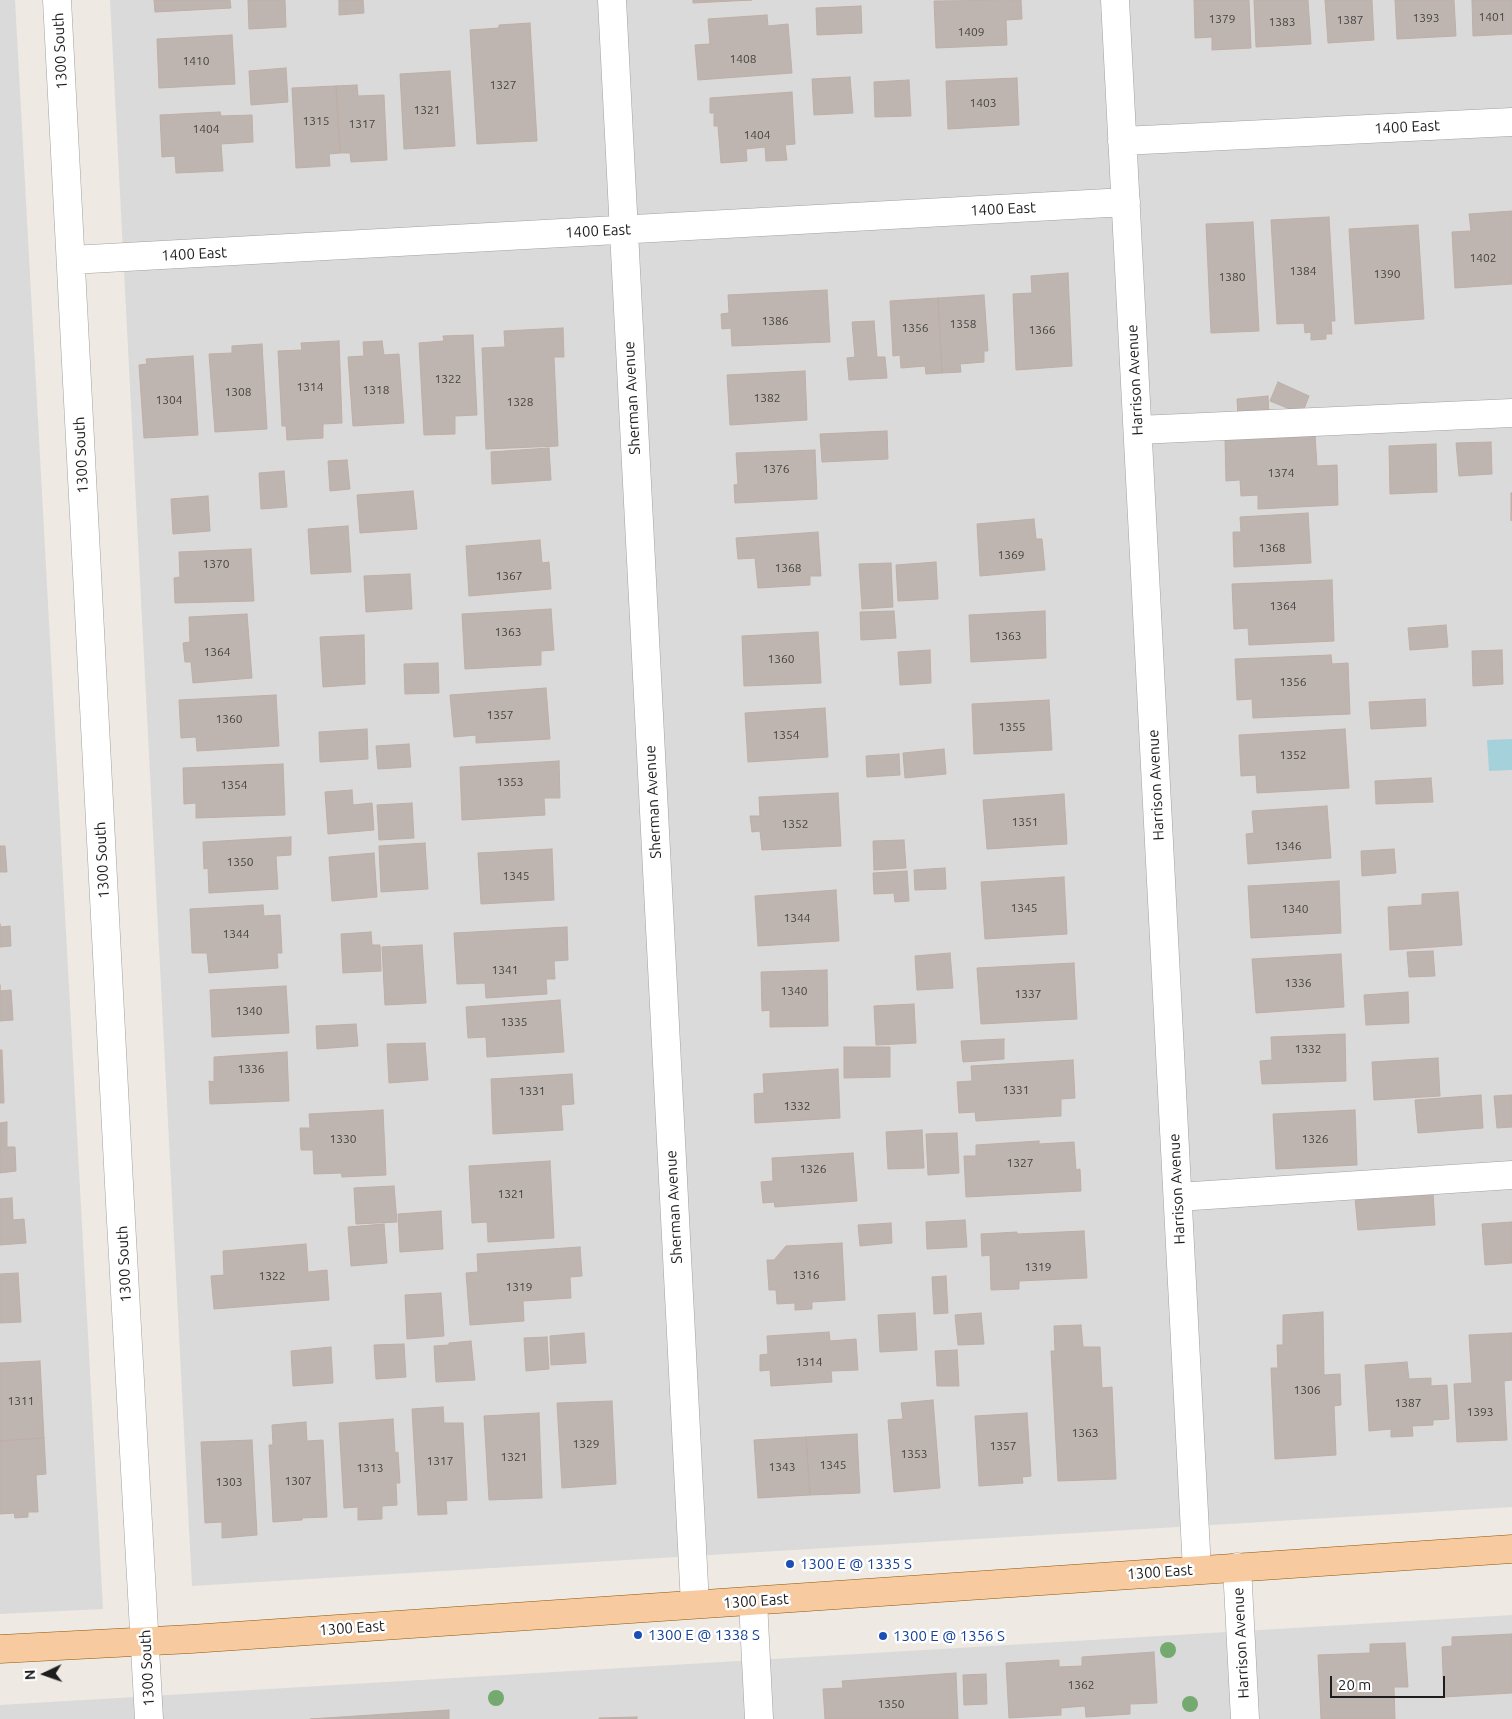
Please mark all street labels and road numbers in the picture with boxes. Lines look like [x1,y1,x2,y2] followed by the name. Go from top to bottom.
[49,12,71,90] street label: 1300 South
[1374,116,1440,138] street label: 1400 East
[970,198,1036,220] street label: 1400 East
[565,220,631,242] street label: 1400 East
[161,243,227,265] street label: 1400 East
[1123,324,1147,436] street label: Harrison Avenue
[620,341,644,455] street label: Sherman Avenue
[70,416,92,494] street label: 1300 South
[1144,729,1168,841] street label: Harrison Avenue
[641,745,665,859] street label: Sherman Avenue
[91,821,113,899] street label: 1300 South
[1165,1133,1189,1245] street label: Harrison Avenue
[662,1150,686,1264] street label: Sherman Avenue
[113,1225,135,1303] street label: 1300 South
[1127,1561,1193,1583] street label: 1300 East
[1229,1587,1253,1699] street label: Harrison Avenue
[723,1590,789,1612] street label: 1300 East
[319,1617,385,1639] street label: 1300 East
[136,1629,158,1707] street label: 1300 South

